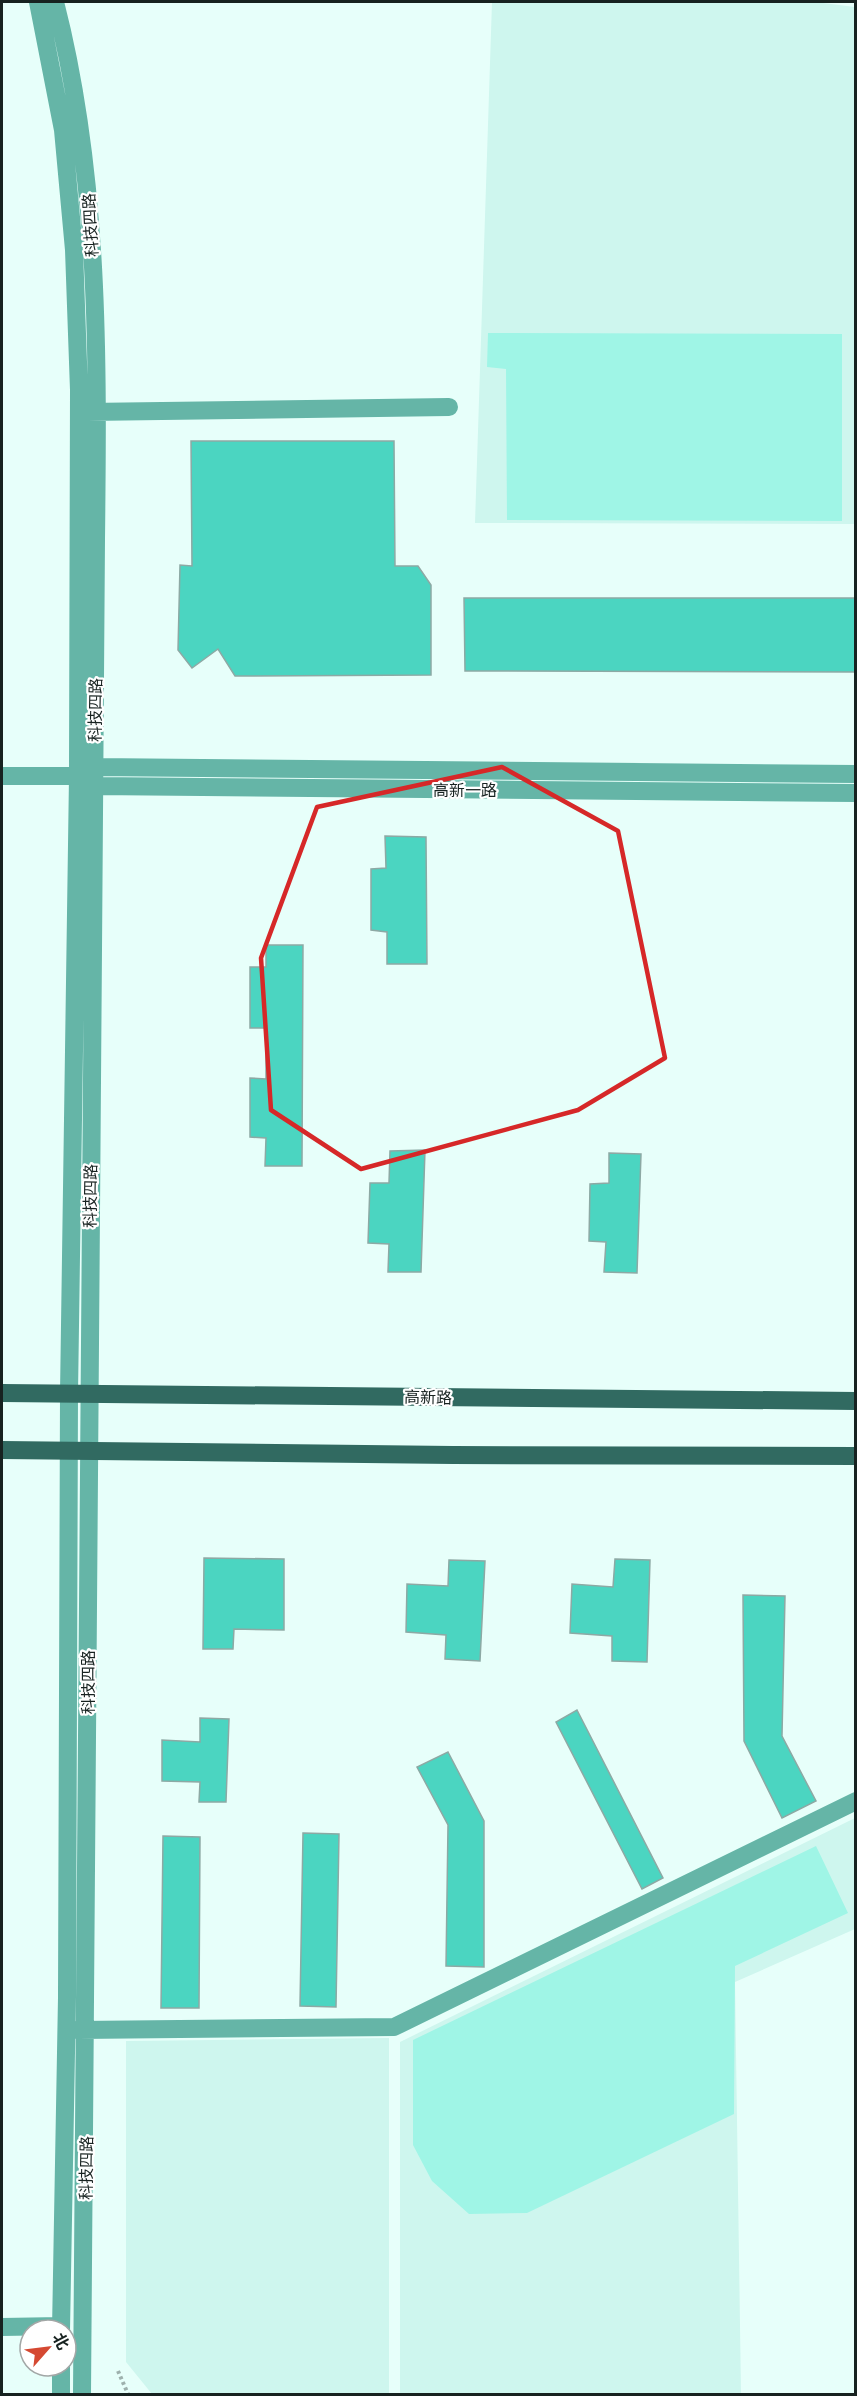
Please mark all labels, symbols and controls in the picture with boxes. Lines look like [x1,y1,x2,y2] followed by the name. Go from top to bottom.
[79,193,101,257] street label: 科技四路
[85,678,105,742] street label: 科技四路
[433,781,497,799] street label: 高新一路
[80,1164,100,1228] street label: 科技四路
[404,1388,452,1406] street label: 高新路
[79,1650,97,1714] street label: 科技四路
[76,2136,96,2200] street label: 科技四路
[18,2318,78,2378] north arrow
[50,2330,73,2352] text: 北

